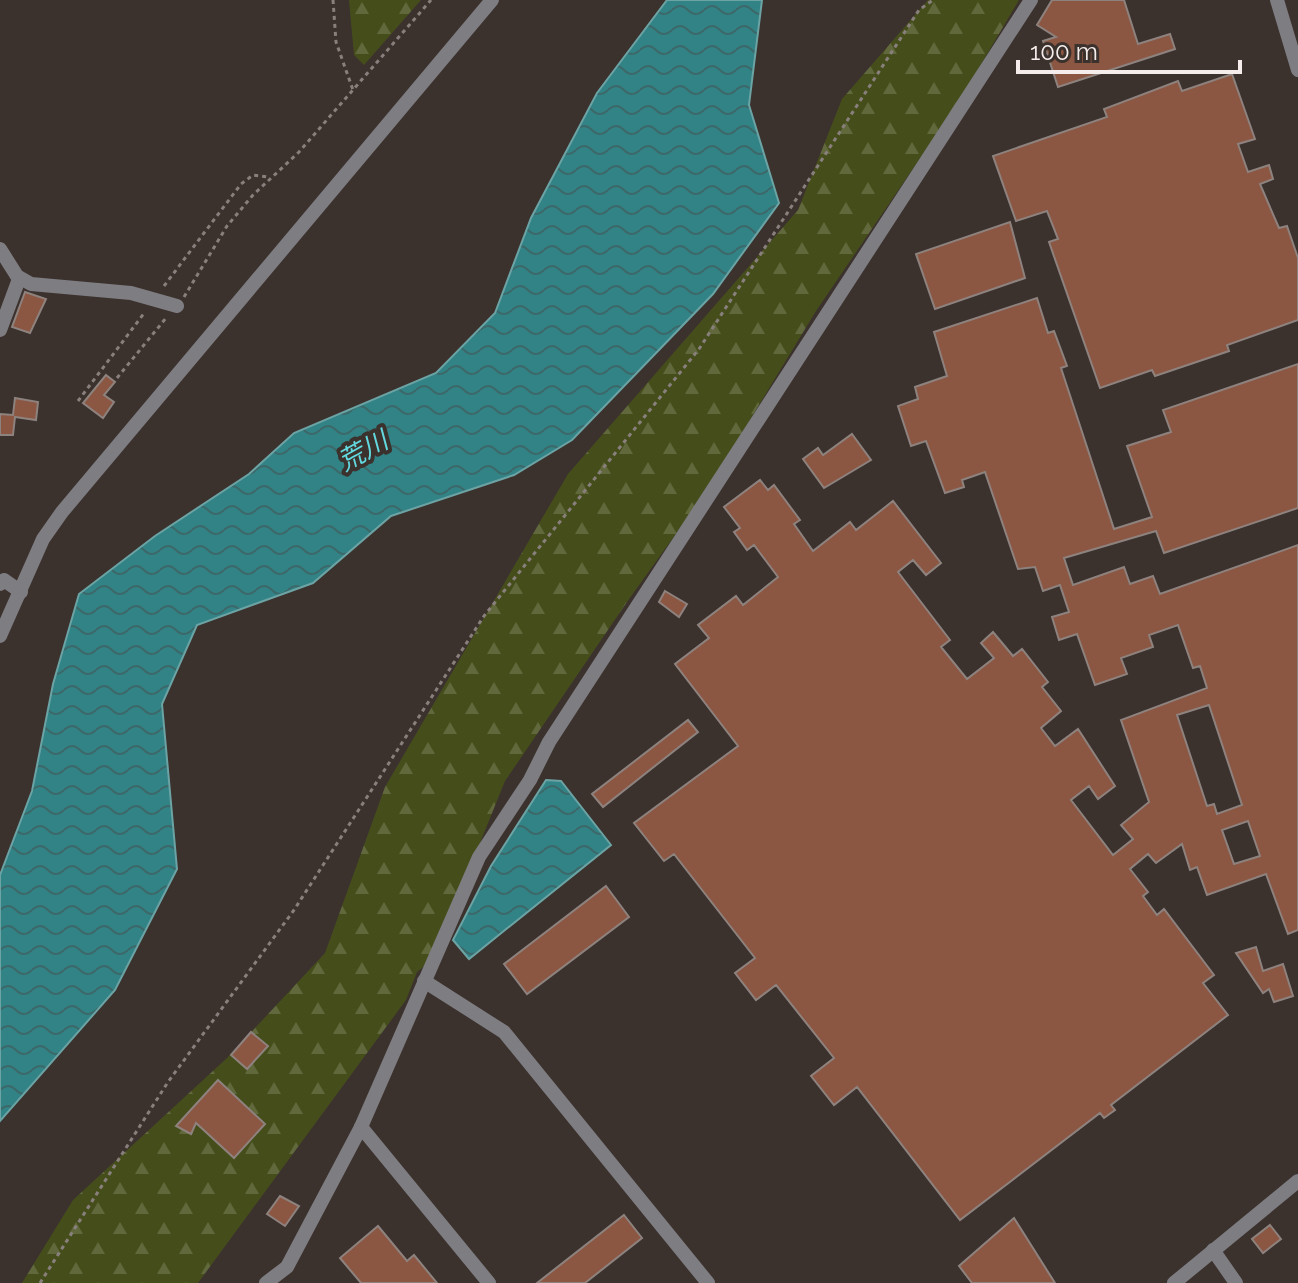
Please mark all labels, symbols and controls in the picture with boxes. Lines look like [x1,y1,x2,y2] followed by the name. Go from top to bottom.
[1018,24,1240,74] scale bar
[1030,37,1098,66] text: 100 m
[333,424,396,477] water label: 荒川

